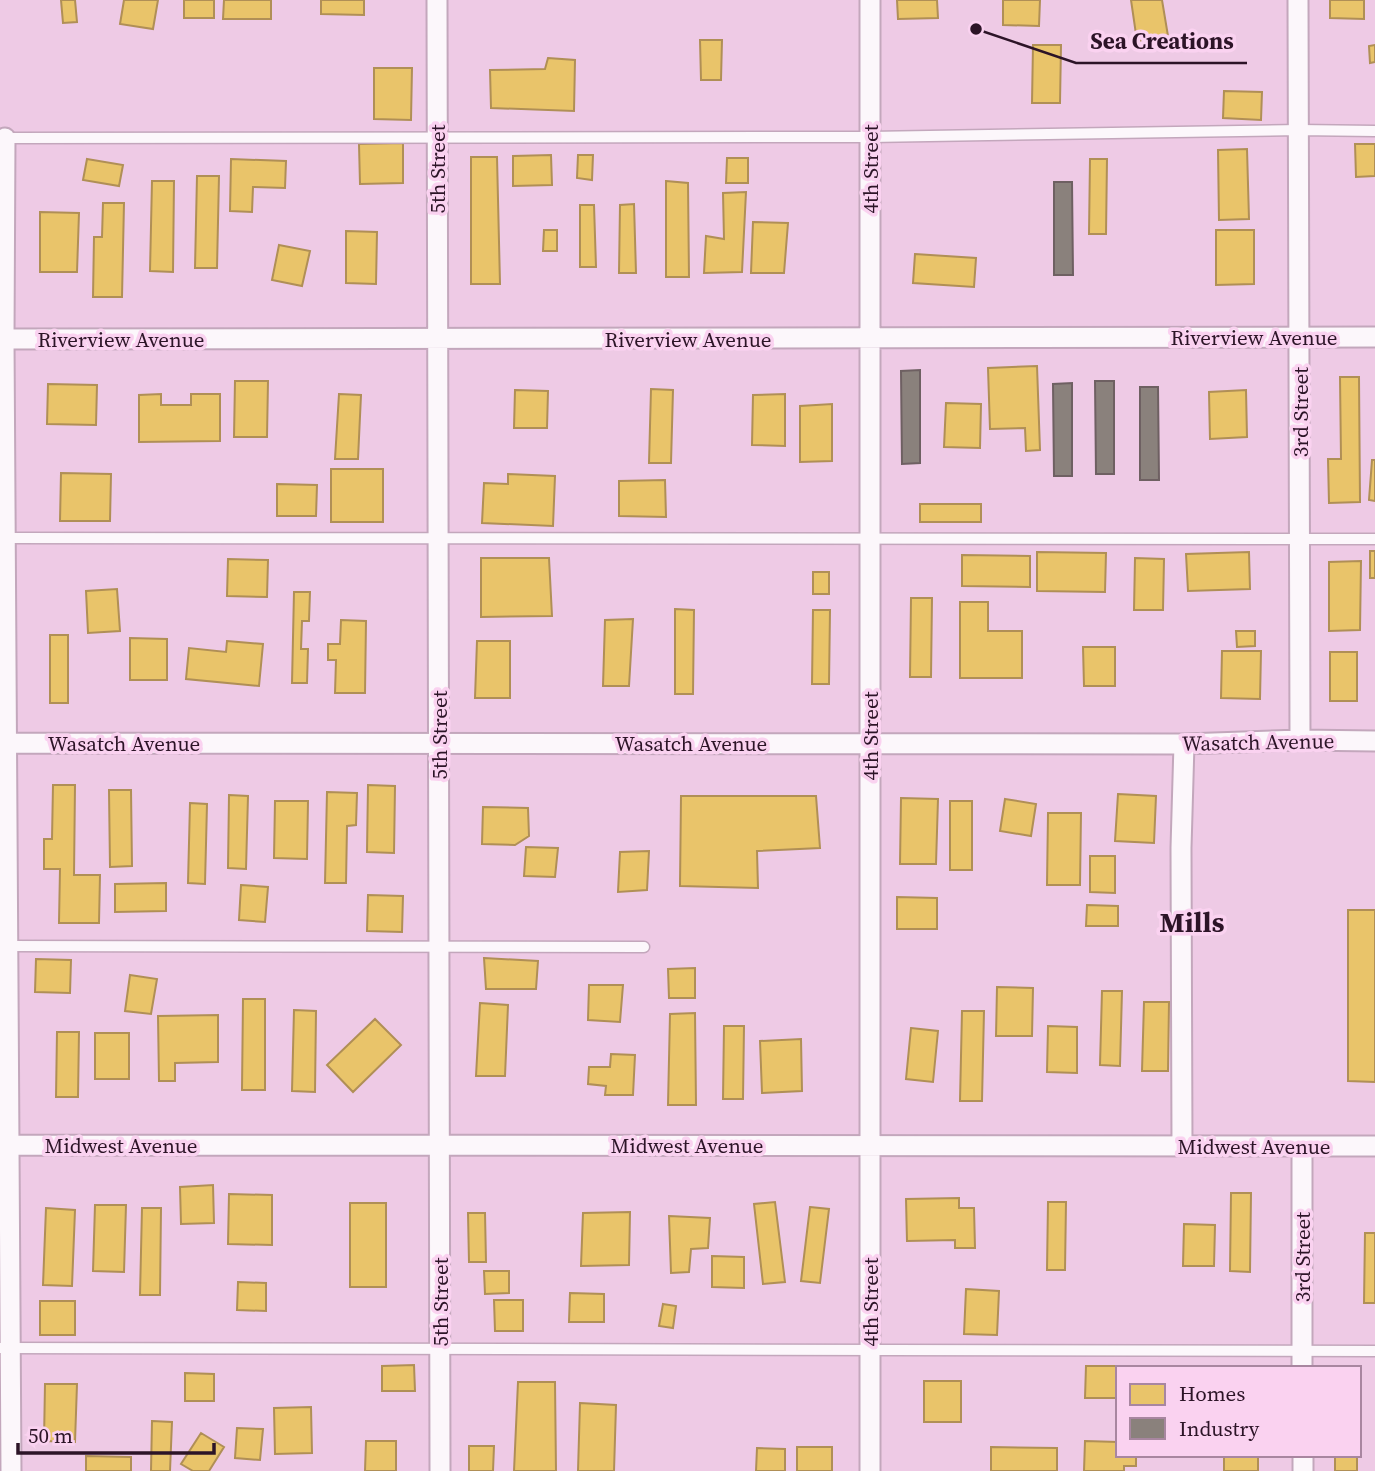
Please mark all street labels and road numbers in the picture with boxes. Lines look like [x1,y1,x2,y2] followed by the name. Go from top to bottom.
[423,124,452,214] street label: 5th Street
[856,124,885,214] street label: 4th Street
[1171,323,1337,352] street label: Riverview Avenue
[38,325,204,354] street label: Riverview Avenue
[605,325,771,354] street label: Riverview Avenue
[1286,367,1315,457] street label: 3rd Street
[425,690,454,780] street label: 5th Street
[856,691,885,781] street label: 4th Street
[1181,726,1335,758] street label: Wasatch Avenue
[48,729,200,758] street label: Wasatch Avenue
[615,729,767,758] street label: Wasatch Avenue
[44,1131,198,1160] street label: Midwest Avenue
[610,1131,764,1160] street label: Midwest Avenue
[1177,1132,1331,1161] street label: Midwest Avenue
[1288,1212,1317,1302] street label: 3rd Street
[426,1257,455,1347] street label: 5th Street
[856,1257,885,1347] street label: 4th Street

